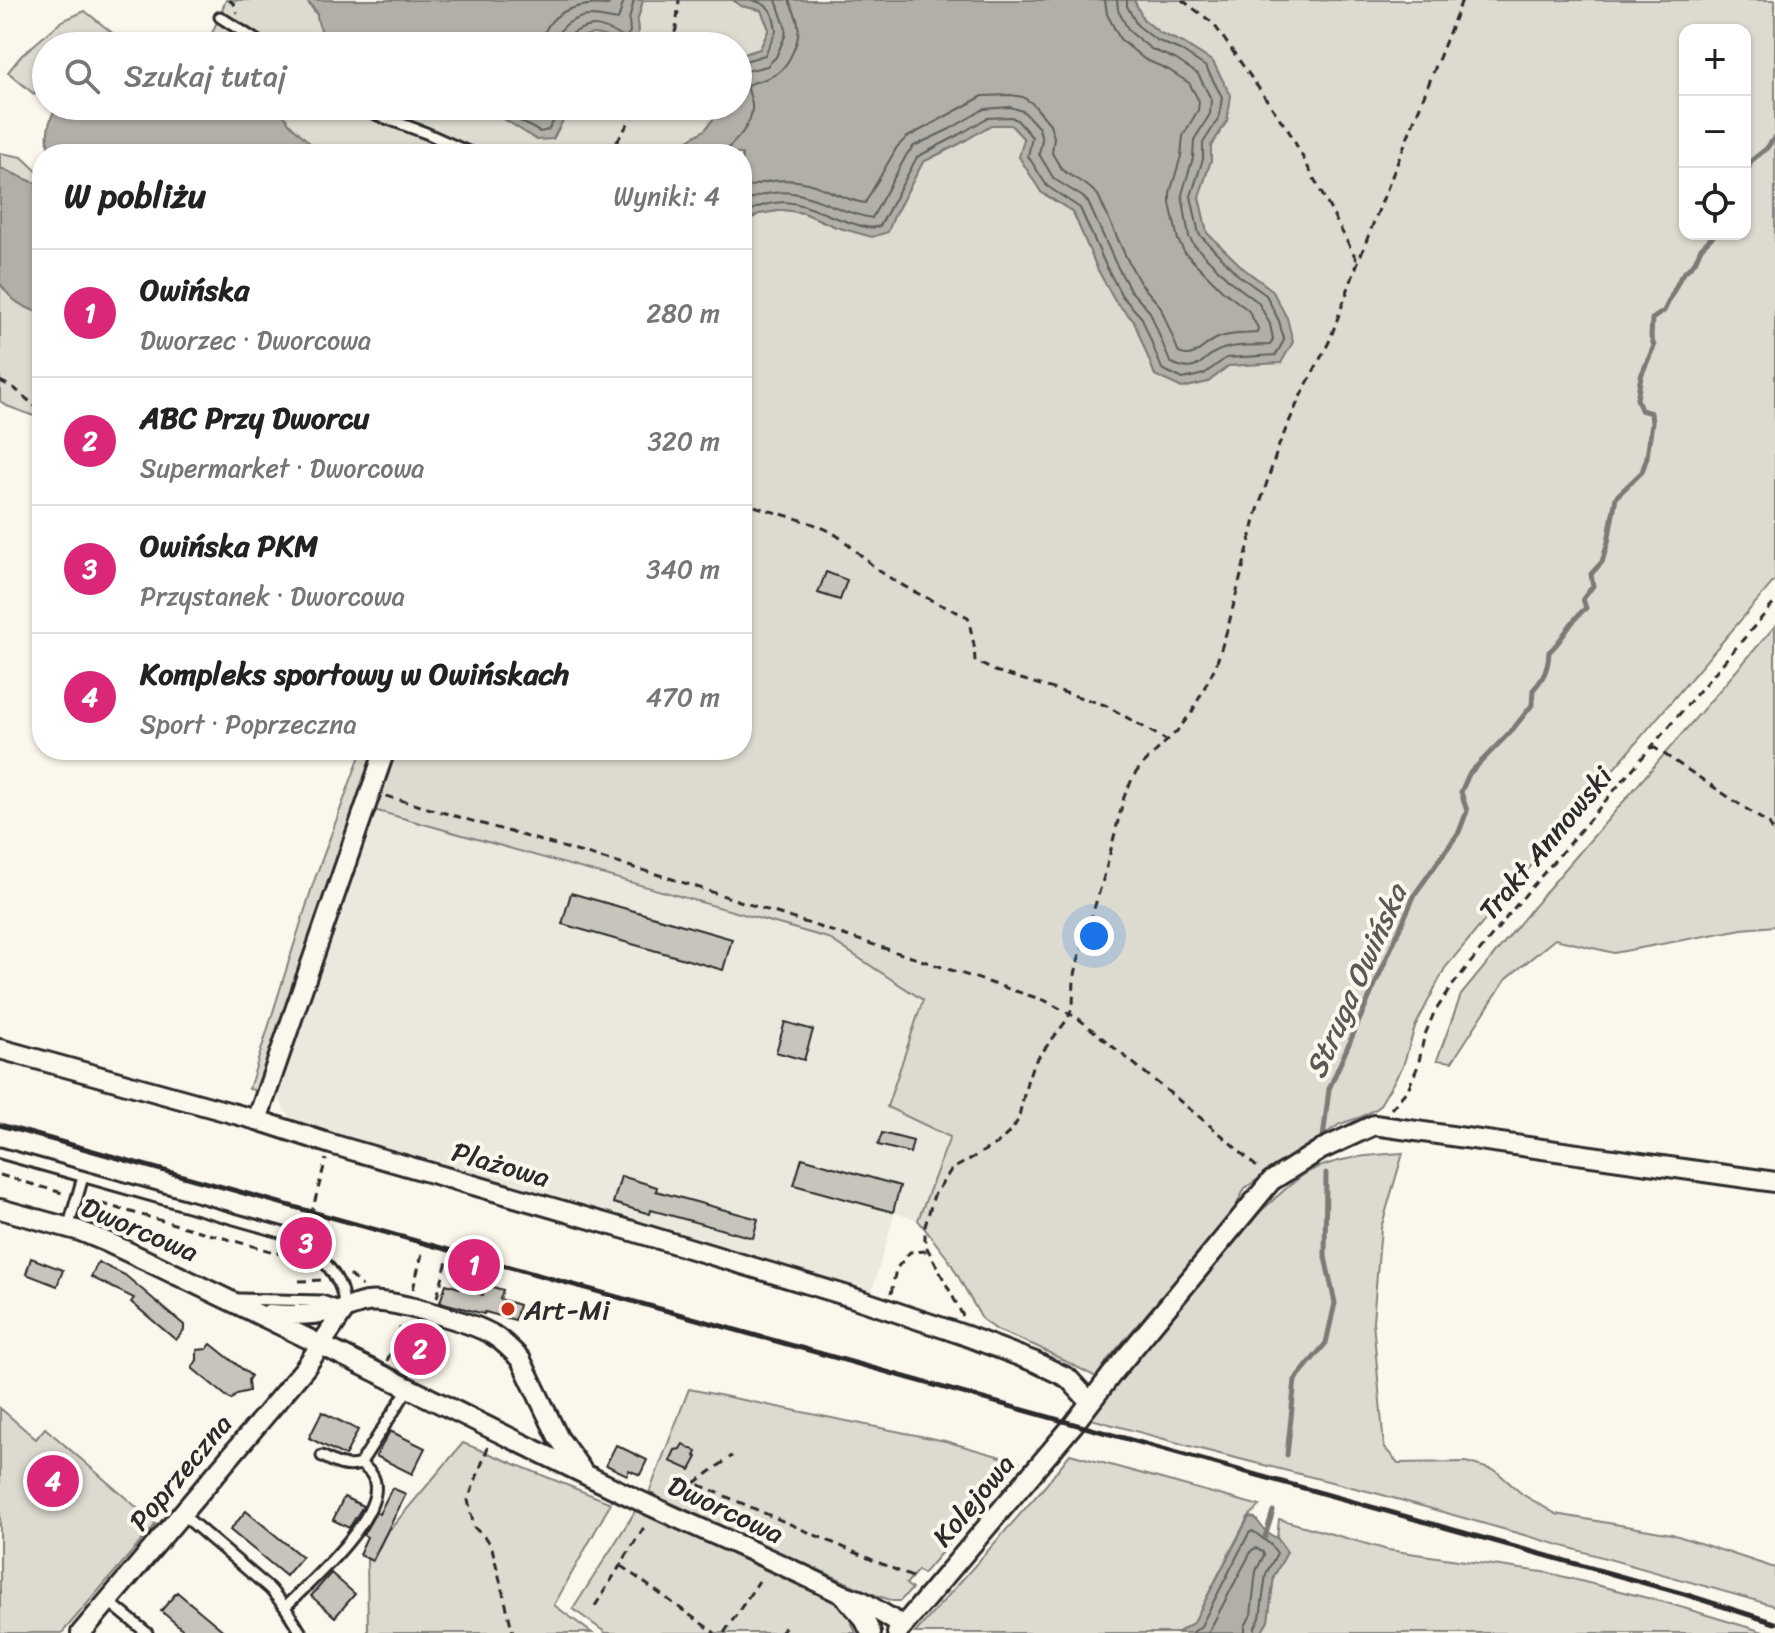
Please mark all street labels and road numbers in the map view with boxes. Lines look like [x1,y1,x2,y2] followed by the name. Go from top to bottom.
[1466,754,1626,932] street label: Trakt Annowski
[446,1127,556,1202] street label: Plażowa
[73,1183,206,1276] street label: Dworcowa
[116,1402,245,1542] street label: Poprzeczna
[919,1442,1028,1558] street label: Kolejowa
[660,1461,792,1558] street label: Dworcowa

